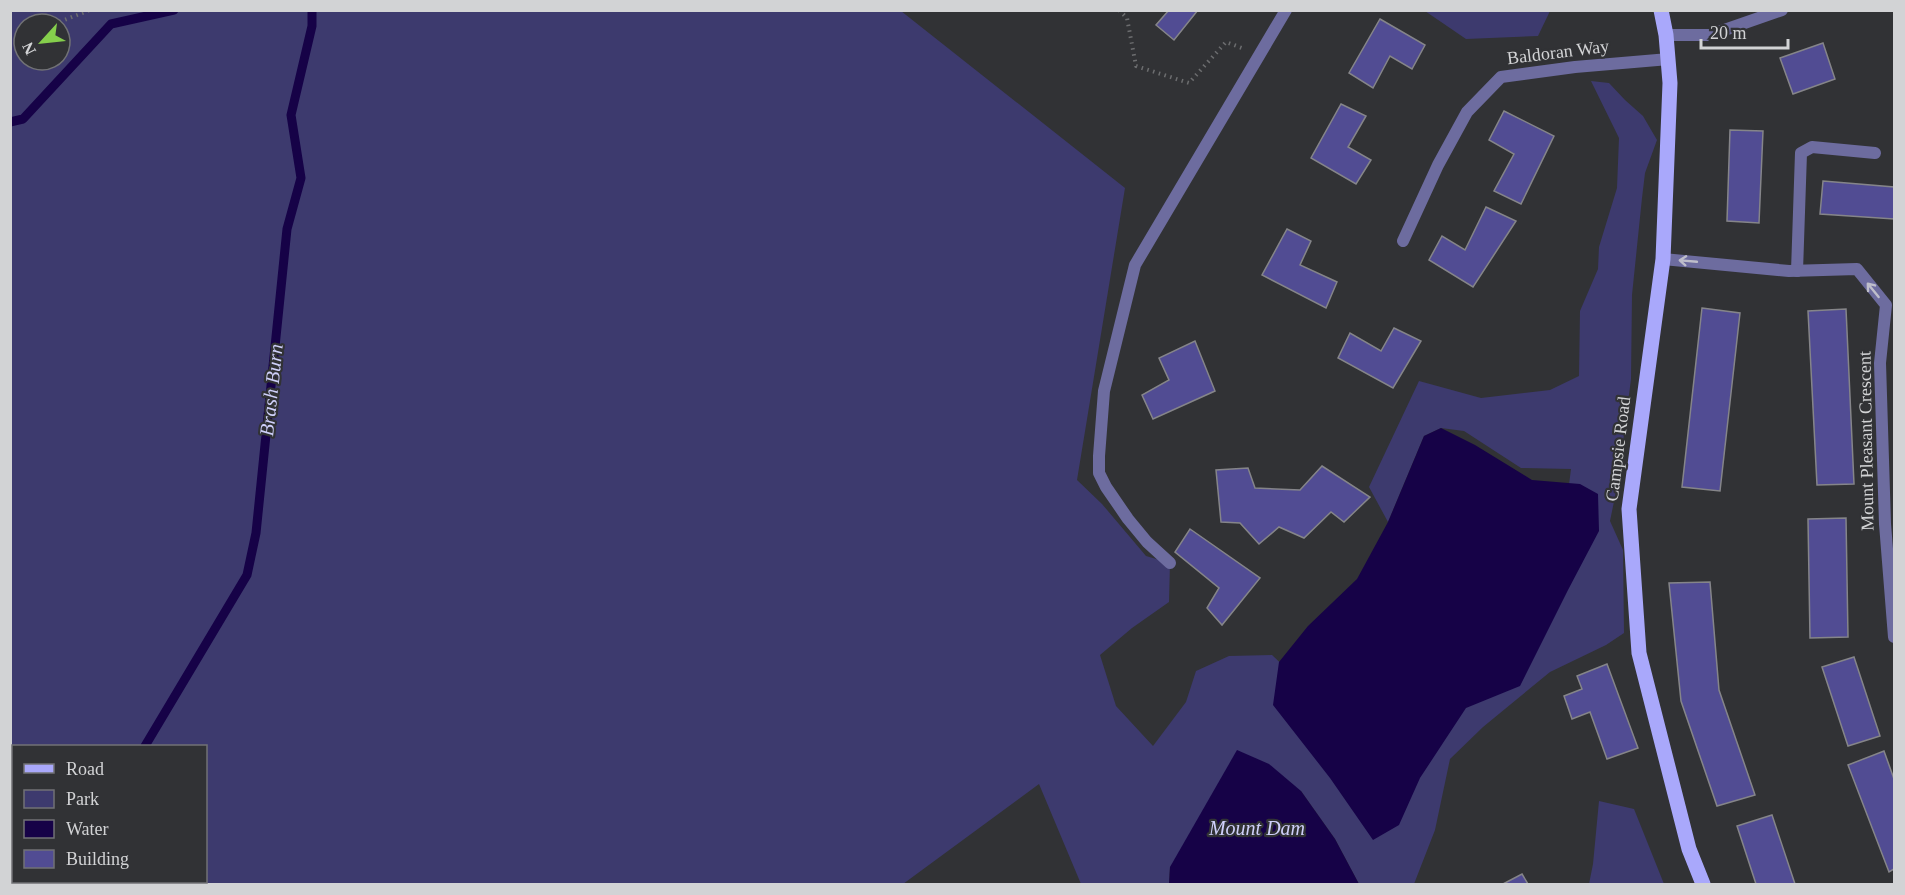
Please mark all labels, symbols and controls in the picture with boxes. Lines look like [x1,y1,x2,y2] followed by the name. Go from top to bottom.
[12,12,72,72] north arrow
[1701,12,1788,50] scale bar
[1710,23,1747,43] text: 20 m
[1506,36,1610,68] street label: Baldoran Way
[19,39,39,58] text: N
[1679,256,1698,267] one-way arrow
[1866,283,1880,298] one-way arrow
[255,343,287,437] water label: Brash Burn
[1854,351,1878,531] street label: Mount Pleasant Crescent
[1602,395,1634,503] street label: Campsie Road
[12,745,207,883] legend
[66,759,104,779] text: Road
[66,789,99,809] text: Park
[1208,817,1305,839] water label: Mount Dam
[66,819,109,839] text: Water
[66,849,129,869] text: Building

